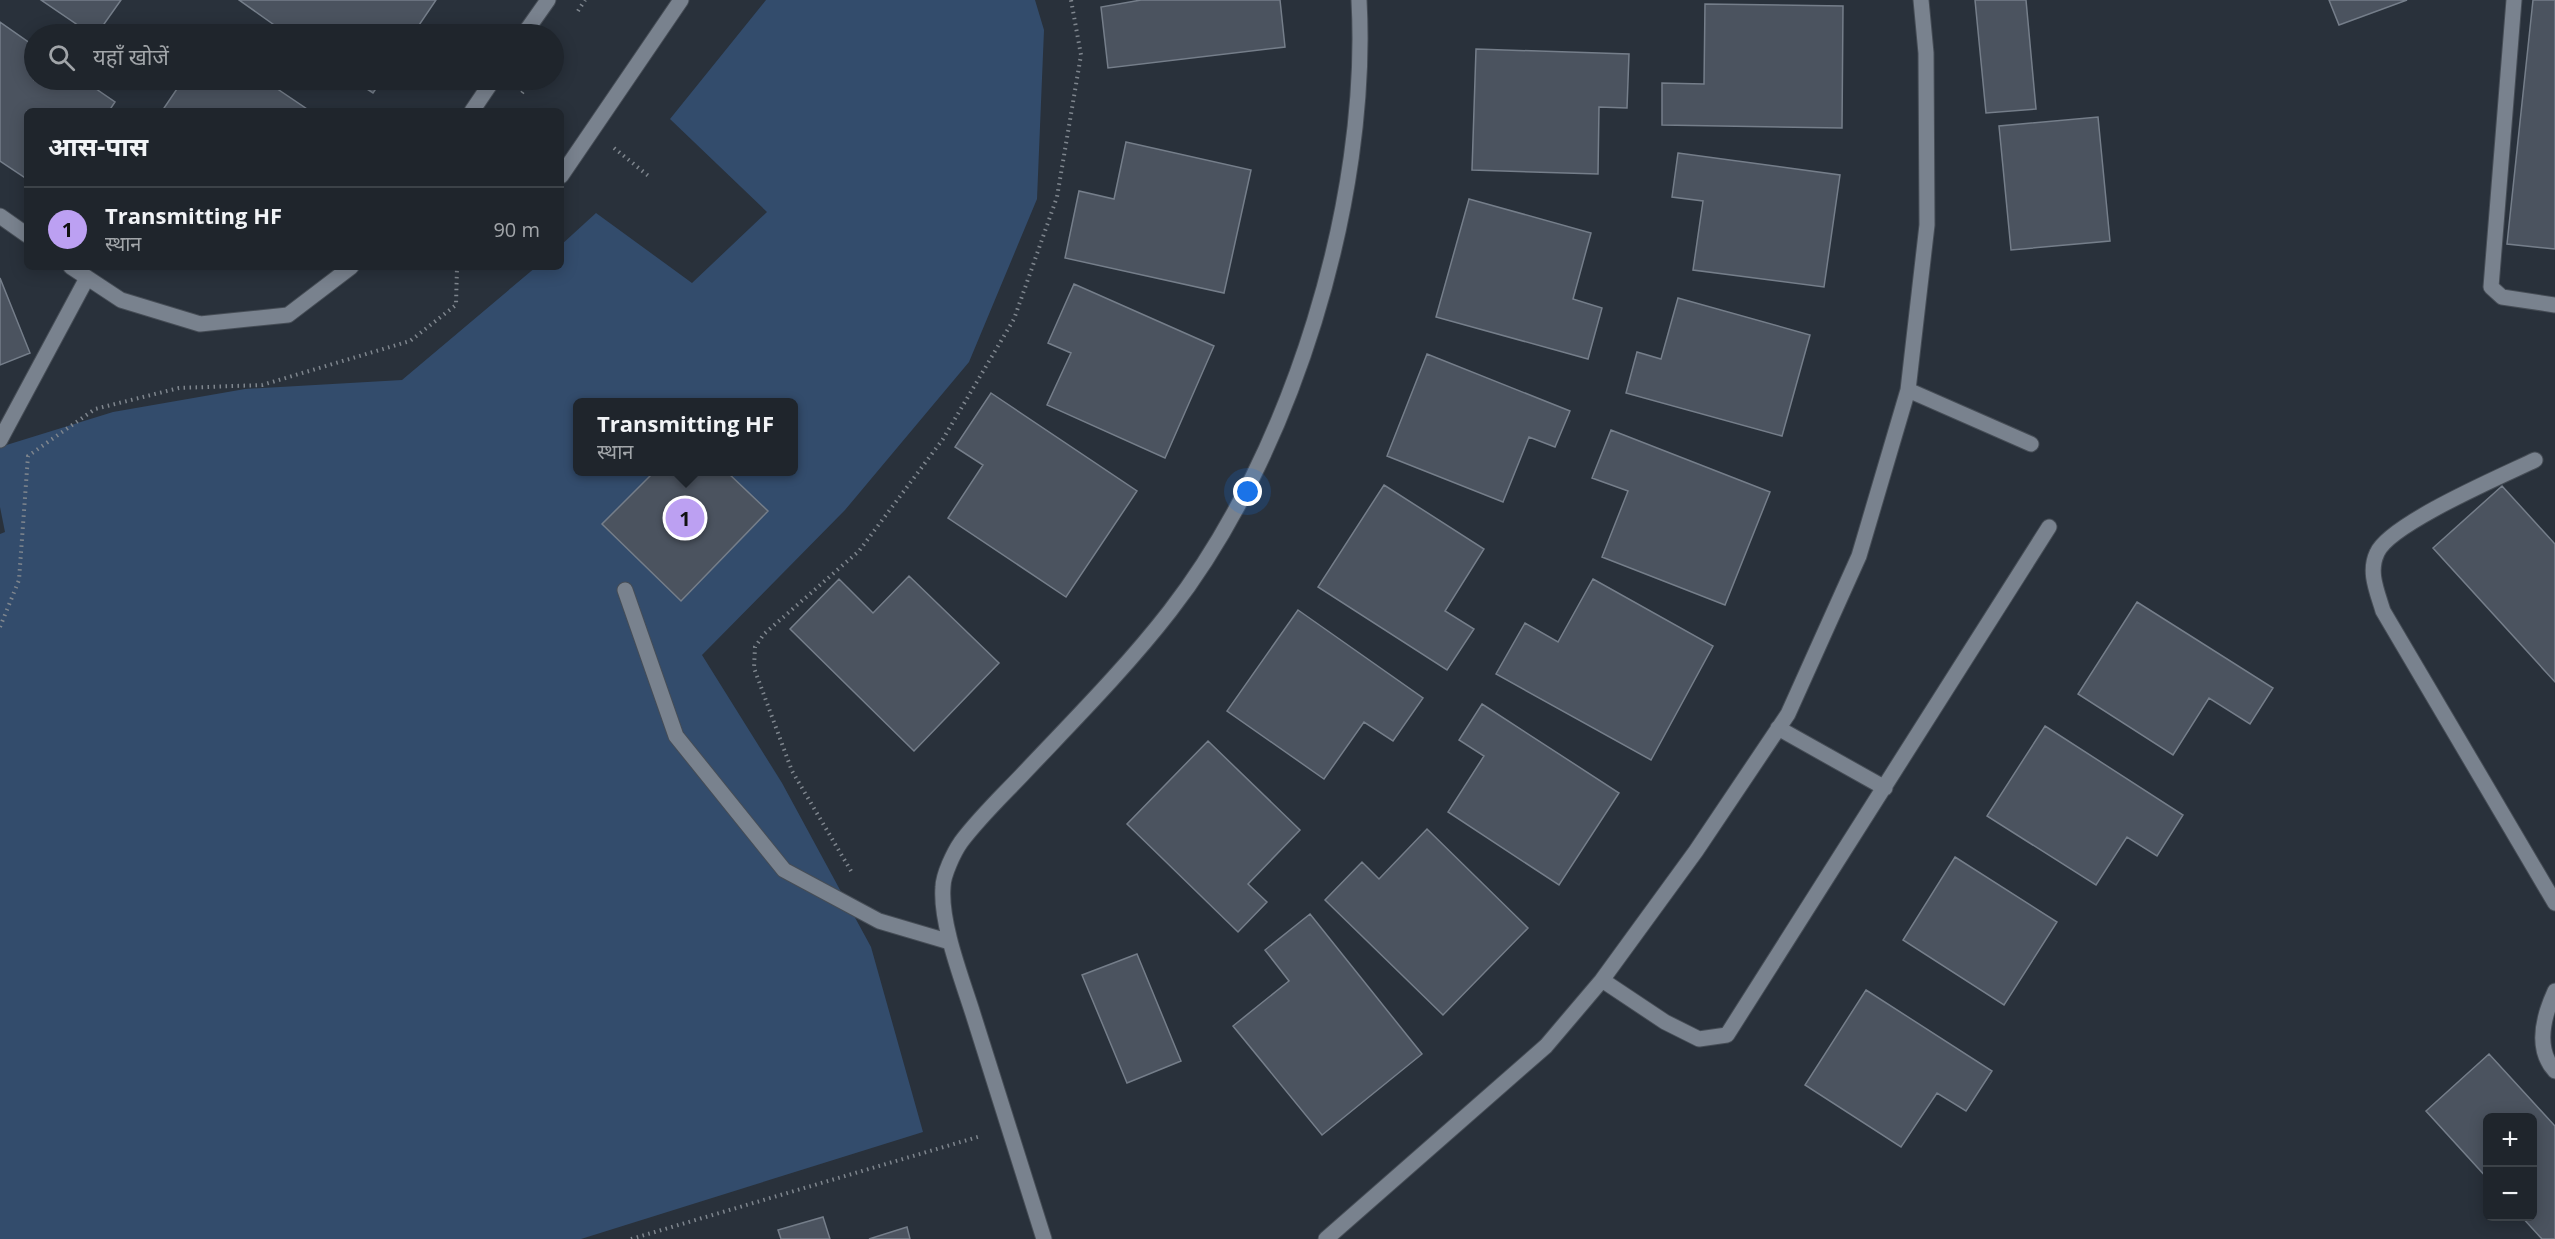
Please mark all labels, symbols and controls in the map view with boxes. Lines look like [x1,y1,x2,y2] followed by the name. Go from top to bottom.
[24,24,564,90] search box
[45,41,78,74] icon: search
[93,41,169,71] text: यहाँ खोजें
[48,128,148,164] text: आस-पास
[105,200,282,230] text: Transmitting HF
[62,216,73,243] text: 1
[493,216,540,243] text: 90 m
[105,230,141,257] text: स्थान
[573,398,798,476] popup
[597,408,774,438] text: Transmitting HF
[597,438,633,465] text: स्थान
[1233,477,1262,506] your location
[666,496,704,540] pin: 1
[2483,1113,2537,1221] map controls
[2483,1113,2537,1167] button: +
[2483,1167,2537,1221] button: −

